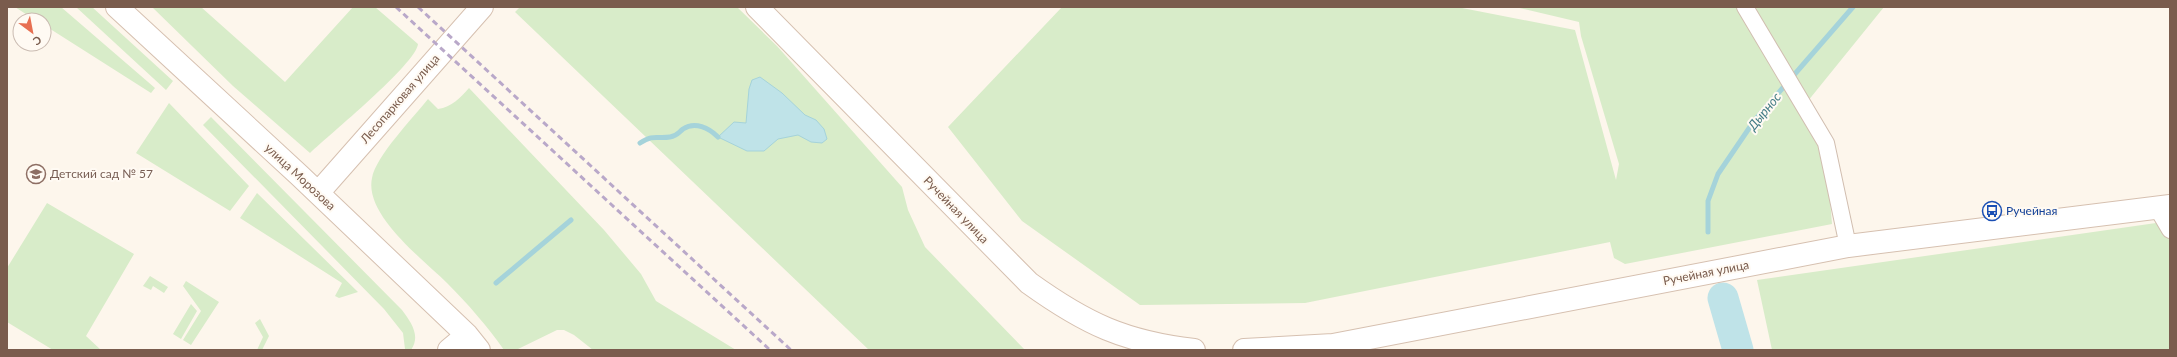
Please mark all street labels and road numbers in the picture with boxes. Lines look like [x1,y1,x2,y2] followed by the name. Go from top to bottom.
[356,51,442,147] street label: Лесопарковая улица
[262,140,339,213] street label: улица Морозова
[921,173,992,246] street label: Ручейная улица
[1662,257,1750,288] street label: Ручейная улица

